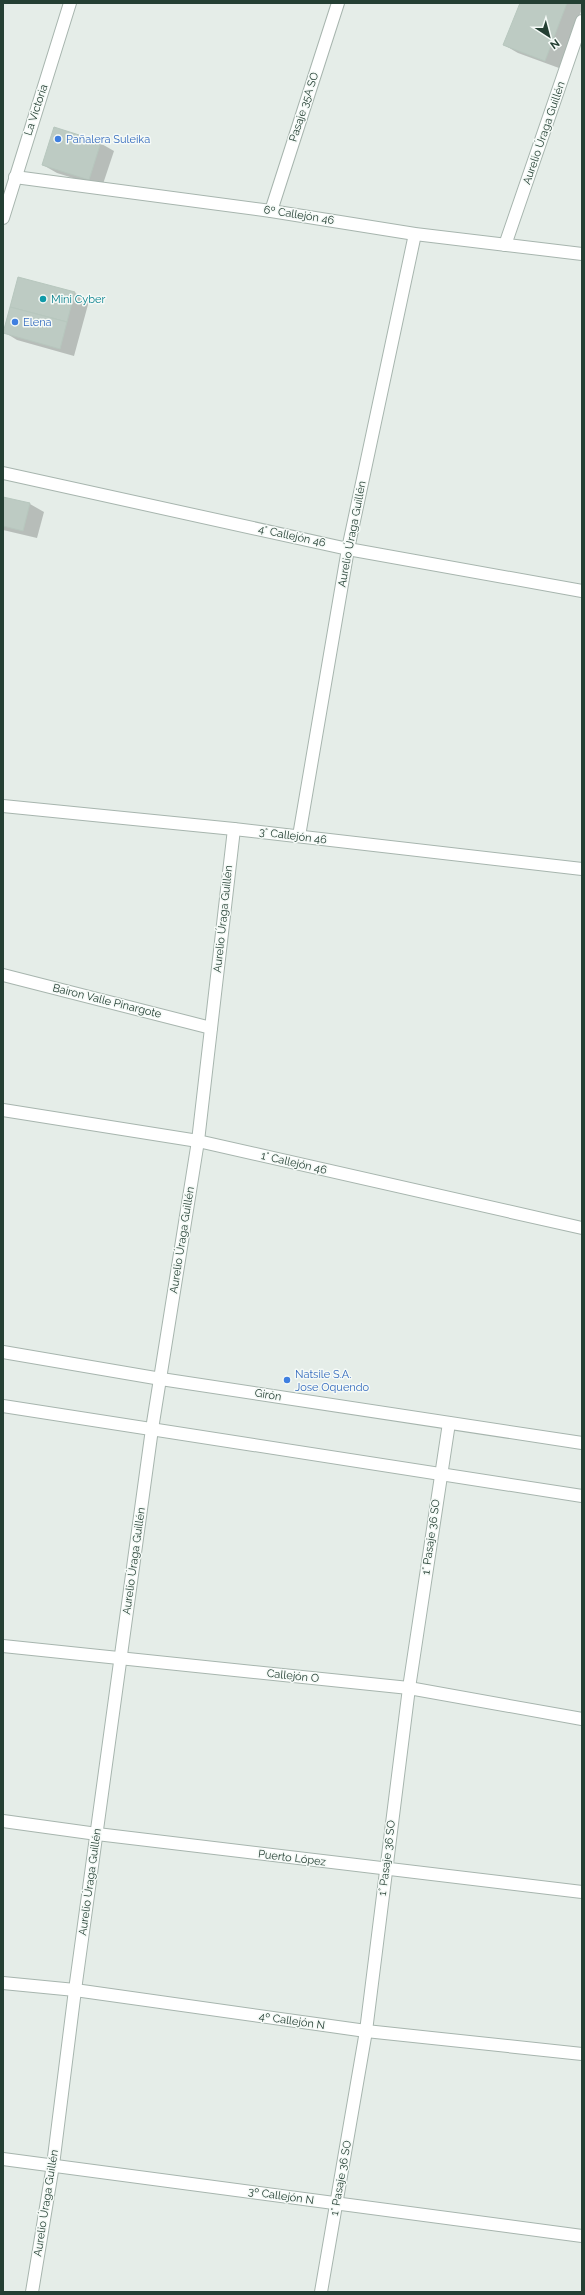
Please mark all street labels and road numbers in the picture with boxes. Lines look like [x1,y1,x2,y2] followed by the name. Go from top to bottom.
[287,71,321,143] street label: Pasaje 35A SO
[519,79,568,186] street label: Aurelio Úraga Guillén
[22,83,50,137] street label: La Victoria
[263,203,336,227] street label: 6º Callejón 46
[334,480,369,588] street label: Aurelio Úraga Guillén
[257,523,327,550] street label: 4° Callejón 46
[258,825,328,847] street label: 3° Callejón 46
[210,864,235,973] street label: Aurelio Úraga Guillén
[51,981,163,1021] street label: Bairon Valle Pinargote
[260,1149,328,1177] street label: 1° Callejón 46
[166,1185,197,1294] street label: Aurelio Úraga Guillén
[254,1386,282,1404] street label: Girón
[419,1498,443,1576] street label: 1° Pasaje 36 SO
[119,1506,148,1615] street label: Aurelio Úraga Guillén
[266,1667,320,1685] street label: Callejón O
[376,1819,398,1897] street label: 1° Pasaje 36 SO
[75,1827,104,1936] street label: Aurelio Úraga Guillén
[257,1847,327,1869] street label: Puerto López
[258,2010,326,2032] street label: 4º Callejón N
[328,2139,354,2217] street label: 1° Pasaje 36 SO
[30,2148,61,2257] street label: Aurelio Úraga Guillén
[247,2185,315,2207] street label: 3º Callejón N

